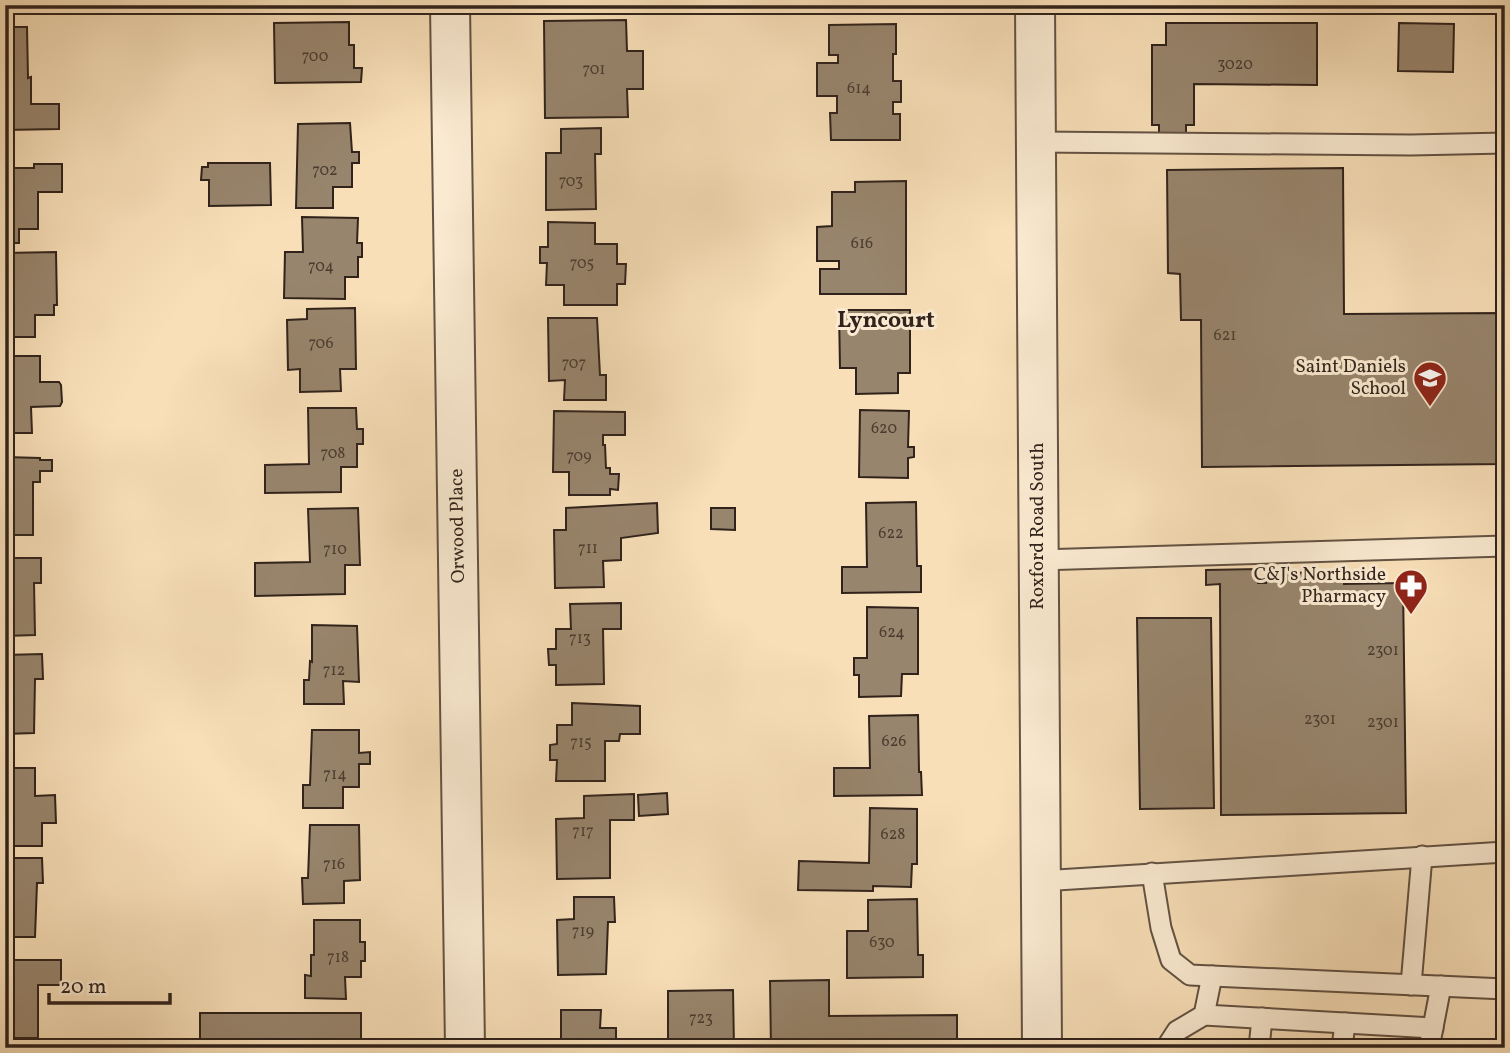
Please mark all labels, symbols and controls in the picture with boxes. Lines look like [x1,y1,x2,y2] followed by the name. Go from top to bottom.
[302,46,328,68] house number: 700
[1217,54,1253,76] house number: 3020
[583,59,605,81] house number: 701
[847,78,871,100] house number: 614
[312,160,338,182] house number: 702
[559,171,583,193] house number: 703
[851,233,873,255] house number: 616
[570,253,594,275] house number: 705
[308,256,334,278] house number: 704
[837,305,935,337] district label: Lyncourt
[1214,325,1236,347] house number: 621
[308,333,334,355] house number: 706
[562,353,586,375] house number: 707
[1295,354,1406,402] place label: Saint Daniels School
[1411,359,1449,408] school or university icon: Saint Daniels School
[871,418,897,440] house number: 620
[1025,442,1051,610] street label: Roxford Road South
[321,443,345,465] house number: 708
[566,446,592,468] house number: 709
[444,468,472,584] street label: Orwood Place
[878,523,904,545] house number: 622
[578,538,598,560] house number: 711
[323,539,347,561] house number: 710
[1254,562,1386,610] place label: C&J's Northside Pharmacy
[1392,567,1430,616] pharmacy icon: C&J's Northside Pharmacy
[879,622,905,644] house number: 624
[569,628,591,650] house number: 713
[1367,640,1399,662] house number: 2301
[323,660,345,682] house number: 712
[1304,709,1336,731] house number: 2301
[1367,712,1399,734] house number: 2301
[882,731,906,753] house number: 626
[570,732,592,754] house number: 715
[323,764,347,786] house number: 714
[572,821,594,843] house number: 717
[881,824,905,846] house number: 628
[323,854,345,876] house number: 716
[572,921,594,943] house number: 719
[869,932,895,954] house number: 630
[327,947,349,969] house number: 718
[49,962,170,1006] scale bar
[60,973,106,1002] text: 20 m
[689,1008,713,1030] house number: 723

